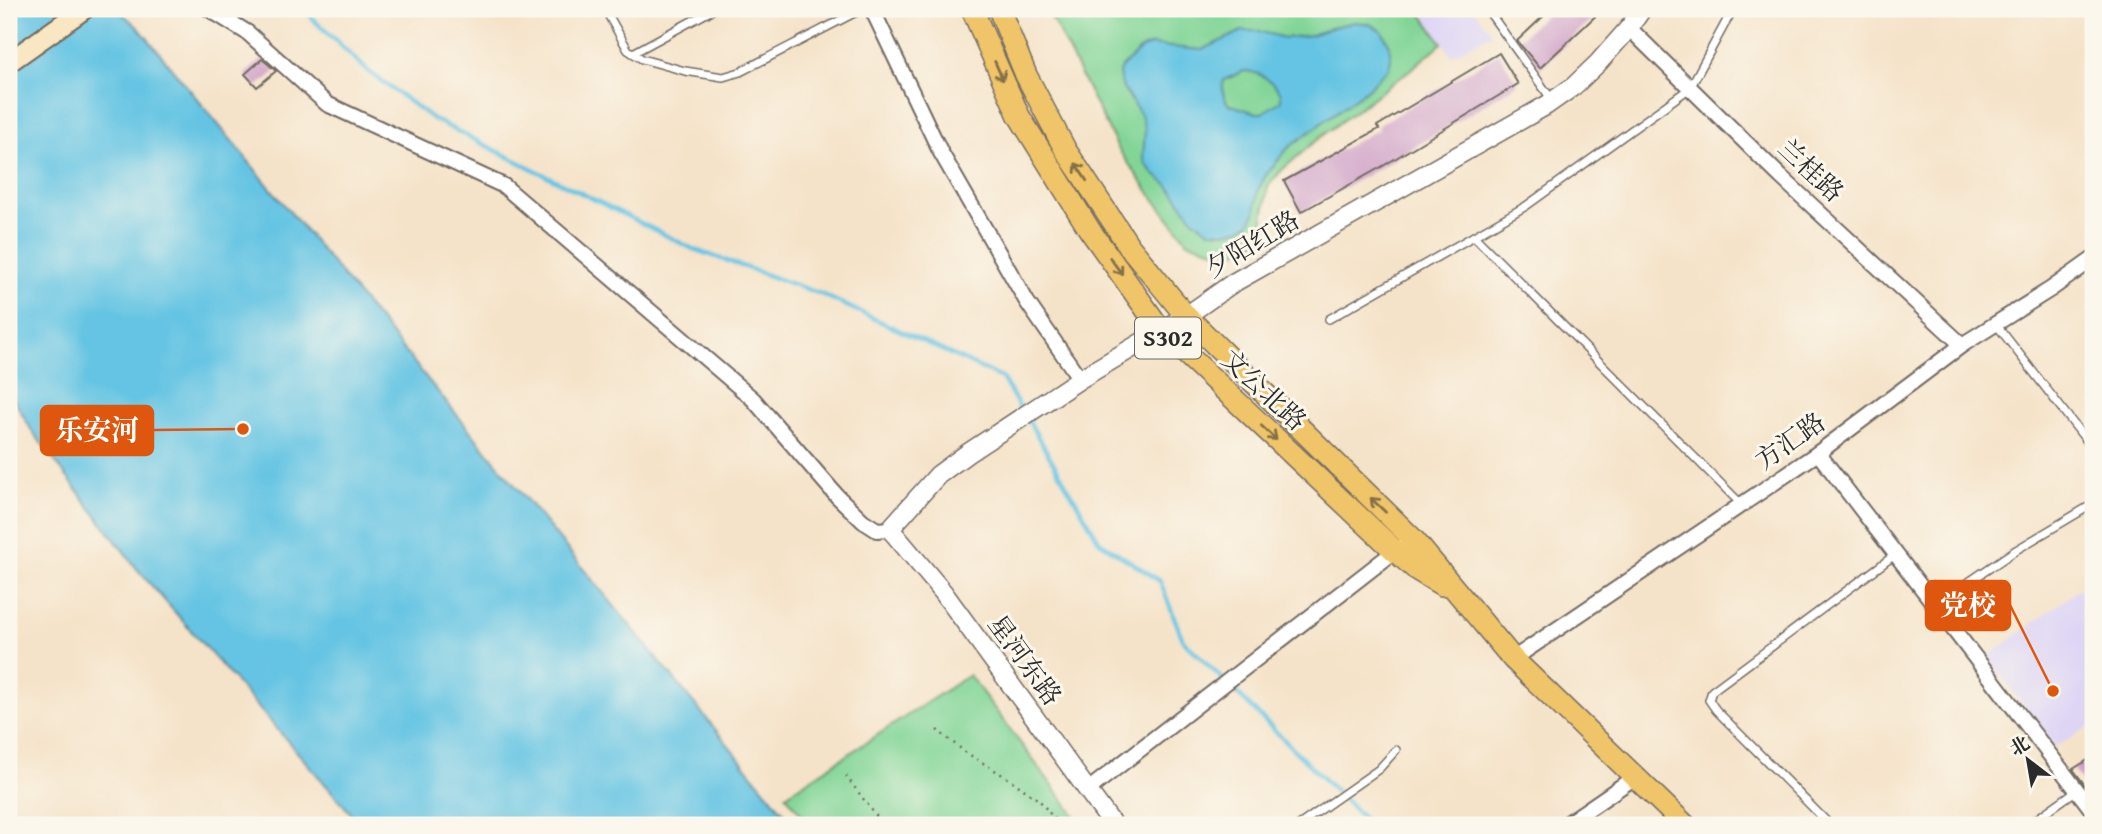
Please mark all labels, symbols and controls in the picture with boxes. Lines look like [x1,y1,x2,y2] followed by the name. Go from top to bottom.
[993,60,1006,82] one-way arrow
[1770,129,1853,210] street label: 兰桂路
[1073,163,1087,183] one-way arrow
[1197,200,1306,287] street label: 夕阳红路
[1108,256,1123,275] one-way arrow
[1135,318,1201,358] road number: S302
[1213,340,1316,439] street label: 文公北路
[1747,402,1833,479] street label: 方汇路
[41,406,153,455] callout: 乐安河
[55,409,139,450] text: 乐安河
[1260,425,1278,441] one-way arrow
[1370,497,1387,514] one-way arrow
[1926,581,2010,630] callout: 党校
[1940,584,1996,625] text: 党校
[979,606,1072,713] street label: 星河东路
[1994,726,2064,796] north arrow
[2004,729,2035,762] text: 北

